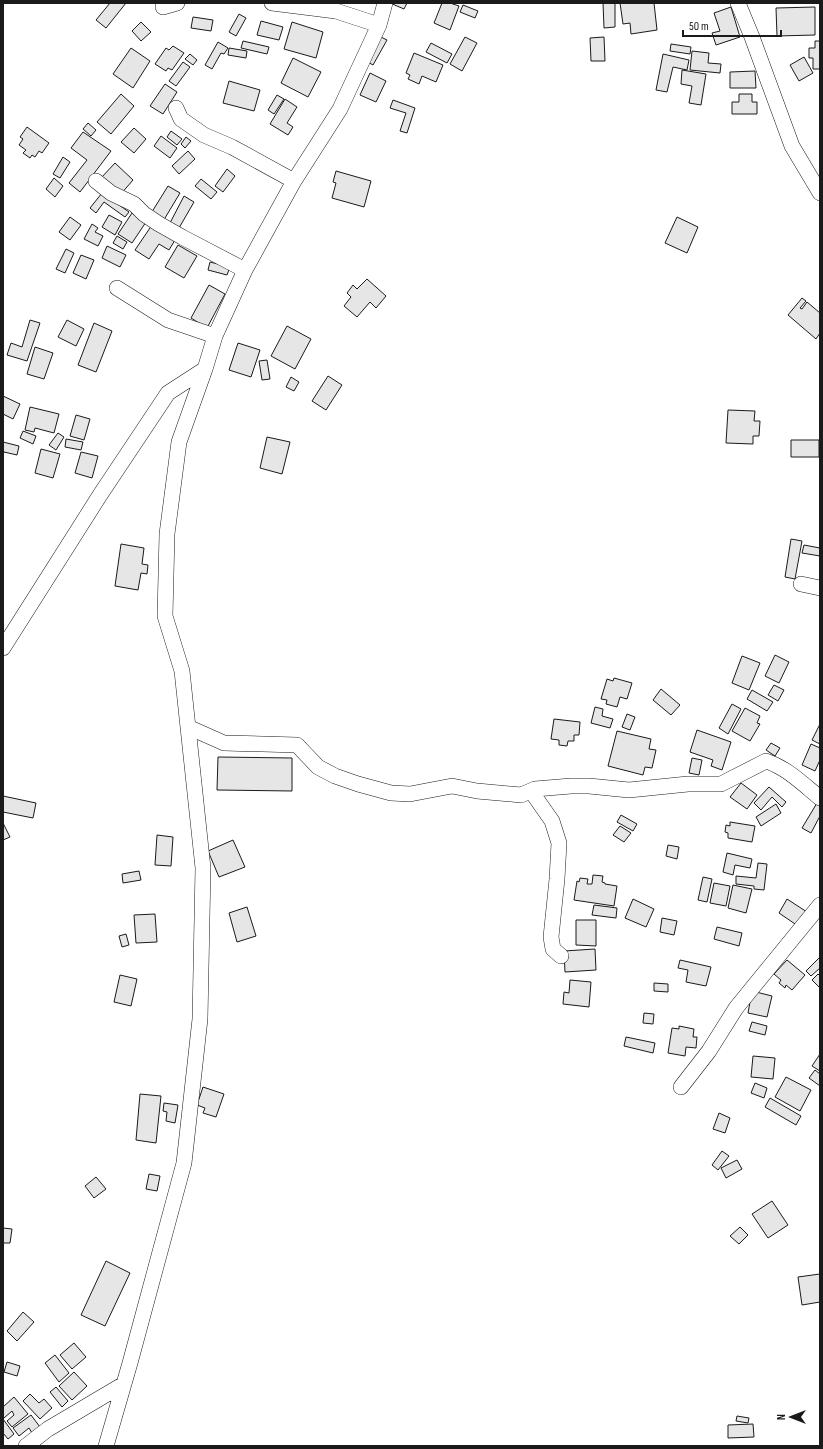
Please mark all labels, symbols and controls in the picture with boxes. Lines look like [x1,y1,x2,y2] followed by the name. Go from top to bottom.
[683,12,781,38] scale bar
[689,19,709,34] text: 50 m
[771,1397,811,1437] north arrow
[775,1414,788,1420] text: N

